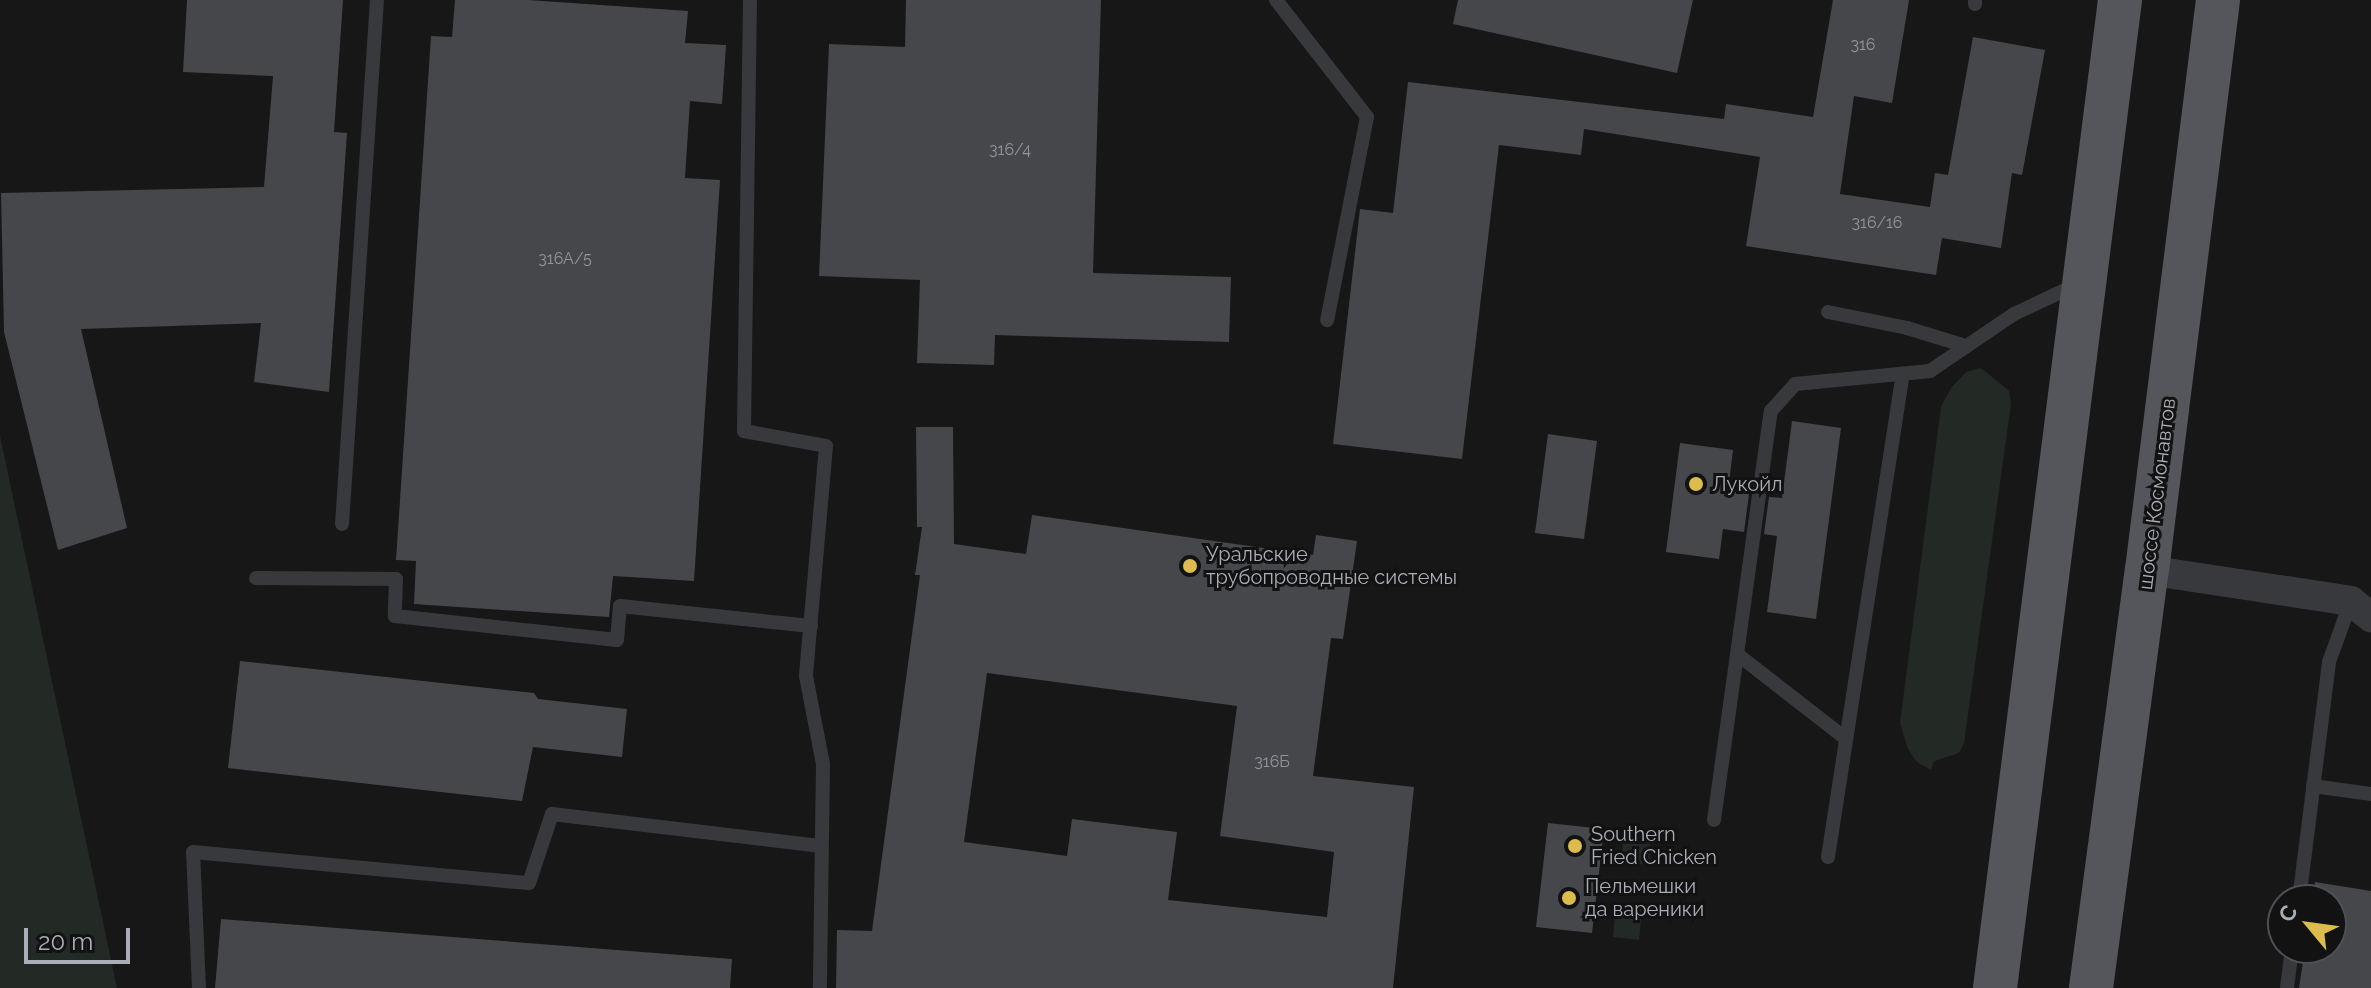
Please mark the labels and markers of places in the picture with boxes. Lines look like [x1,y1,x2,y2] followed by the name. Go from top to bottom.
[1712,472,1782,496] place label: Лукойл
[1687,475,1705,493] marker: Лукойл
[1206,542,1457,589] place label: Уральские трубопроводные системы
[1181,557,1199,575] marker: Уральские трубопроводные системы
[1591,822,1717,869] place label: Southern Fried Chicken
[1566,837,1584,855] marker: Southern Fried Chicken
[1585,874,1704,921] place label: Пельмешки да вареники
[1560,889,1578,907] marker: Пельмешки да вареники

